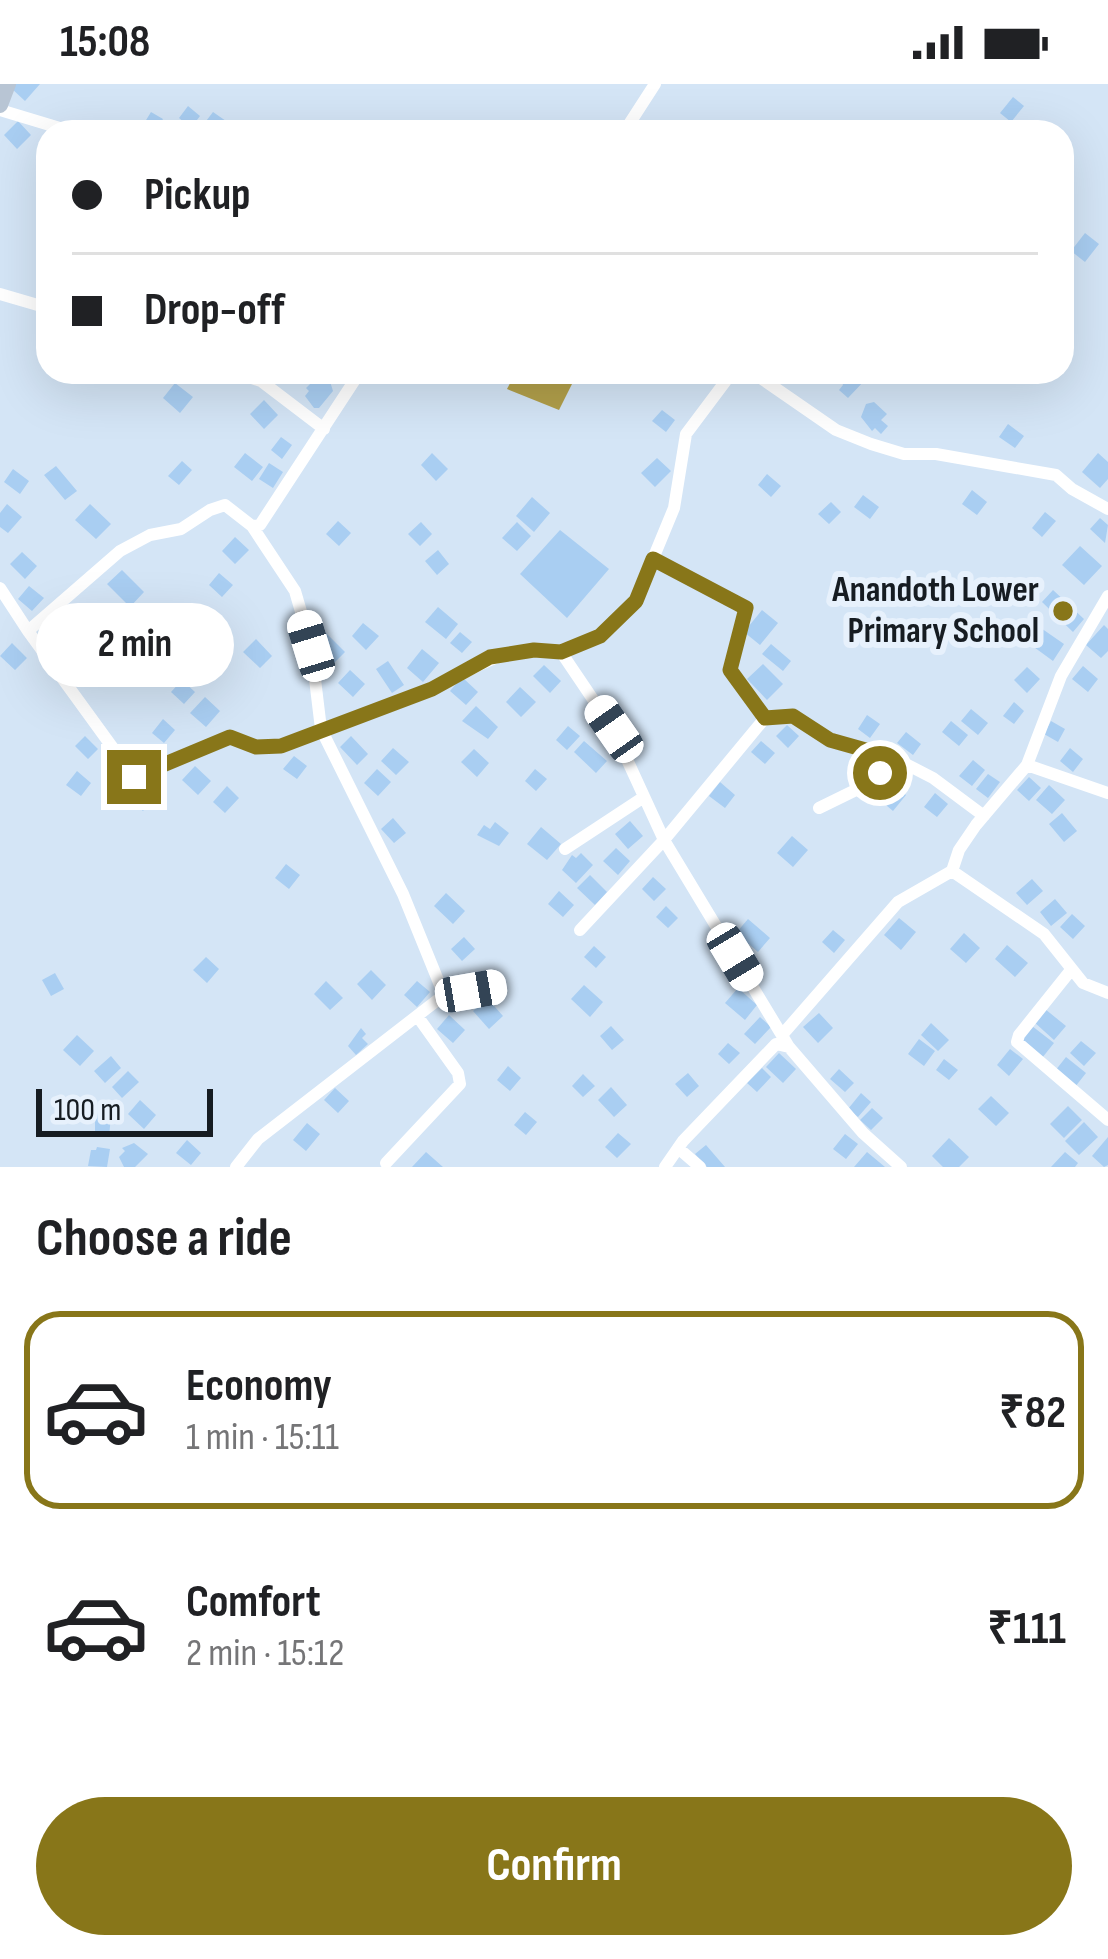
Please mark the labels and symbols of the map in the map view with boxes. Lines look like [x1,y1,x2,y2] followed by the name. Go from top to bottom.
[831,569,1039,653] place label: Anandoth Lower Primary School
[1050,598,1076,624] marker: Anandoth Lower Primary School
[35,603,233,687] callout: 2 min
[283,606,339,686] car
[579,689,649,769] car
[853,746,907,800] route start
[107,750,161,804] route end
[701,917,769,997] car
[432,967,510,1015] car
[36,1083,213,1136] scale bar

